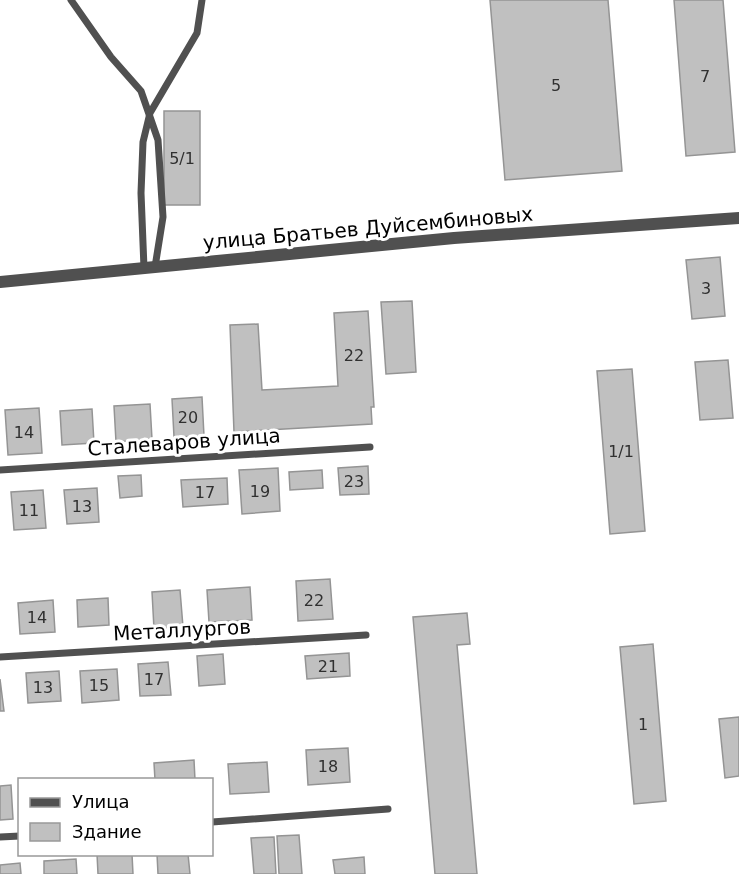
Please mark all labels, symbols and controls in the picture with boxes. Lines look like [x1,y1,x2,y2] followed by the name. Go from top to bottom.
[700,67,710,86] house number: 7
[551,76,561,95] house number: 5
[169,149,195,168] house number: 5/1
[202,202,534,254] street label: улица Братьев Дуйсембиновых
[701,279,711,298] house number: 3
[344,346,364,365] house number: 22
[178,408,198,427] house number: 20
[14,423,34,442] house number: 14
[87,423,281,461] street label: Сталеваров улица
[608,442,634,461] house number: 1/1
[344,472,364,491] house number: 23
[250,482,270,501] house number: 19
[195,483,215,502] house number: 17
[72,497,92,516] house number: 13
[19,501,39,520] house number: 11
[304,591,324,610] house number: 22
[27,608,47,627] house number: 14
[112,614,252,646] street label: Металлургов
[318,657,338,676] house number: 21
[144,670,164,689] house number: 17
[89,676,109,695] house number: 15
[33,678,53,697] house number: 13
[638,715,648,734] house number: 1
[318,757,338,776] house number: 18
[18,778,213,856] legend
[72,791,129,812] text: Улица
[72,821,142,842] text: Здание

